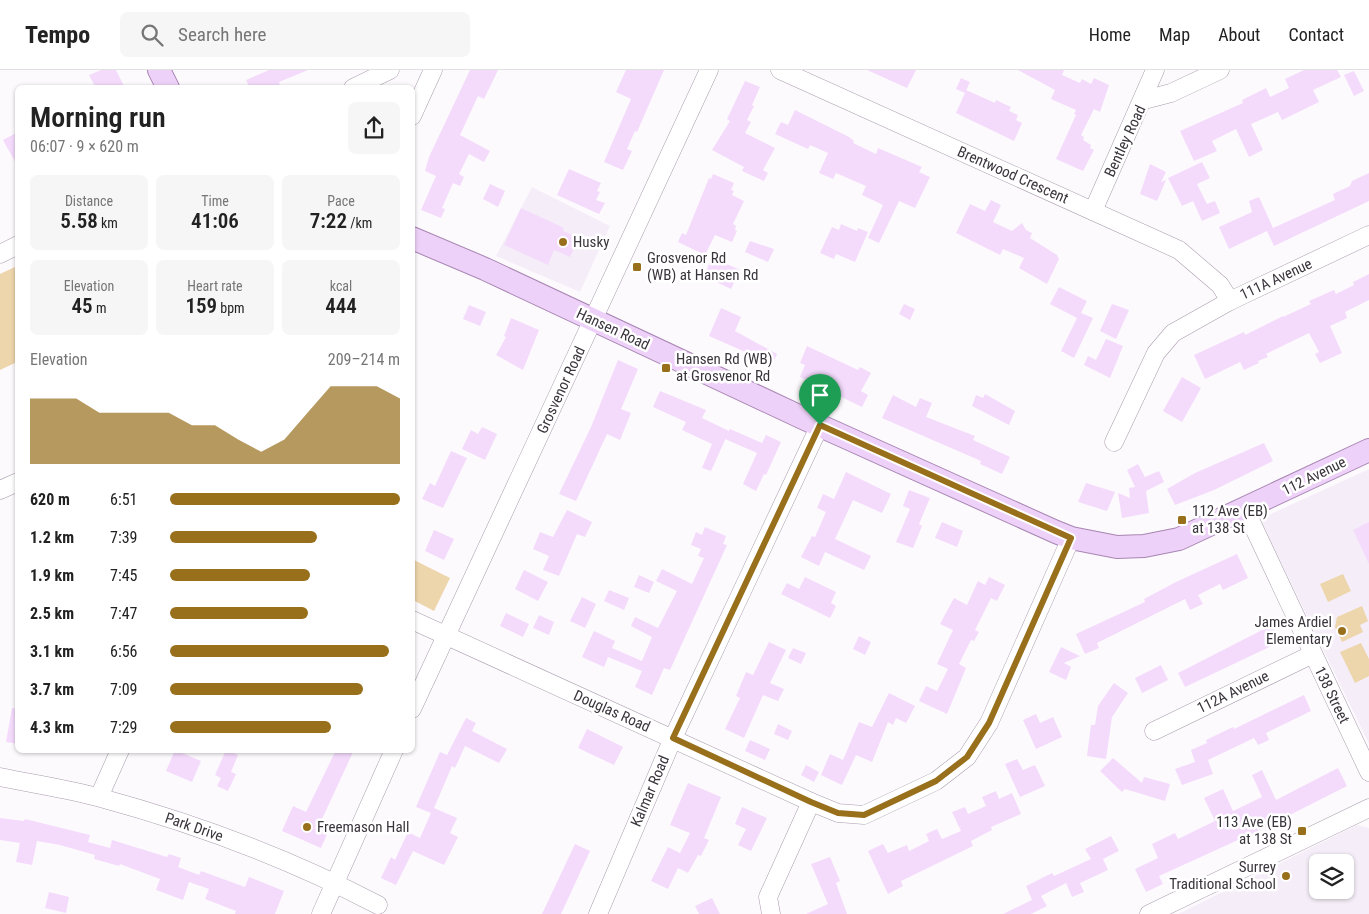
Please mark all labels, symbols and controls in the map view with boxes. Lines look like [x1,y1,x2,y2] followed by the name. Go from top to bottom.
[120,12,470,57] search box
[25,21,90,49] text: Tempo
[138,21,166,49] icon: search
[178,23,266,46] text: Search here
[1089,24,1131,45] text: Home
[1159,24,1190,45] text: Map
[1218,24,1260,45] text: About
[1288,24,1344,45] text: Contact
[30,101,166,134] text: Morning run
[348,102,400,154] button: share
[1101,102,1149,180] street label: Bentley Road
[30,137,139,156] text: 06:07 · 9 × 620 m
[955,142,1071,208] street label: Brentwood Crescent
[65,193,113,209] text: Distance
[201,193,229,209] text: Time
[327,193,355,209] text: Pace
[60,209,98,233] text: 5.58
[191,209,239,233] text: 41:06
[310,209,347,233] text: 7:22
[98,215,118,231] text: km
[347,215,372,231] text: /km
[573,233,609,251] place label: Husky
[557,236,569,248] marker: Husky
[647,249,758,284] place label: Grosvenor Rd (WB) at Hansen Rd
[1237,254,1315,304] street label: 111A Avenue
[631,261,643,273] marker: Grosvenor Rd (WB) at Hansen Rd
[64,278,114,294] text: Elevation
[187,278,243,294] text: Heart rate
[330,278,352,294] text: kcal
[72,294,93,318] text: 45
[185,294,217,318] text: 159
[325,294,357,318] text: 444
[93,300,106,316] text: m
[217,300,245,316] text: bpm
[574,304,652,354] street label: Hansen Road
[533,344,589,436] street label: Grosvenor Road
[30,350,88,369] text: Elevation
[328,350,400,369] text: 209–214 m
[676,350,772,385] place label: Hansen Rd (WB) at Grosvenor Rd
[660,362,672,374] marker: Hansen Rd (WB) at Grosvenor Rd
[799,374,841,425] pin
[806,381,834,409] icon: arrive
[1279,453,1349,499] street label: 112 Avenue
[30,490,70,509] text: 620 m
[110,490,137,509] text: 6:51
[1192,502,1268,537] place label: 112 Ave (EB) at 138 St
[1176,514,1188,526] marker: 112 Ave (EB) at 138 St
[30,528,74,547] text: 1.2 km
[110,528,137,547] text: 7:39
[30,566,74,585] text: 1.9 km
[110,566,137,585] text: 7:45
[30,604,74,623] text: 2.5 km
[110,604,137,623] text: 7:47
[1255,613,1332,648] place label: James Ardiel Elementary
[1336,625,1348,637] marker: James Ardiel Elementary
[30,642,74,661] text: 3.1 km
[110,642,137,661] text: 6:56
[1311,664,1353,726] street label: 138 Street
[1194,667,1272,717] street label: 112A Avenue
[30,680,74,699] text: 3.7 km
[110,680,137,699] text: 7:09
[571,686,653,736] street label: Douglas Road
[30,718,74,737] text: 4.3 km
[110,718,137,737] text: 7:29
[627,753,673,829] street label: Kalmar Road
[163,809,225,845] street label: Park Drive
[1216,813,1292,848] place label: 113 Ave (EB) at 138 St
[317,818,409,836] place label: Freemason Hall
[301,821,313,833] marker: Freemason Hall
[1296,825,1308,837] marker: 113 Ave (EB) at 138 St
[1309,854,1354,899] map controls
[1309,854,1354,899] button: layers
[1169,858,1276,893] place label: Surrey Traditional School
[1280,870,1292,882] marker: Surrey Traditional School

